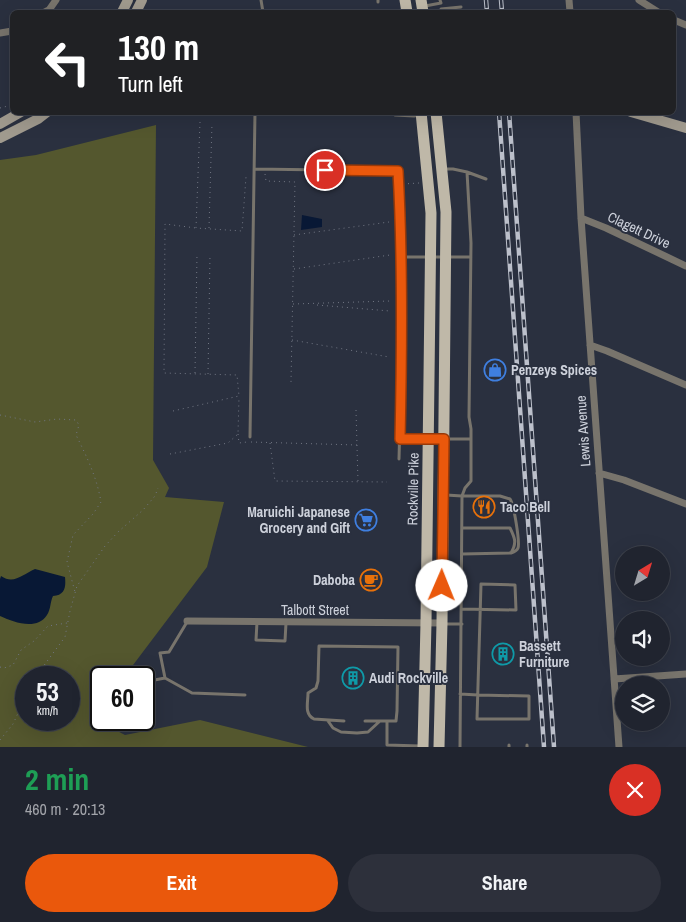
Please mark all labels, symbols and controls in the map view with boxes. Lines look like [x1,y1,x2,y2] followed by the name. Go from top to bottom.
[118,24,199,71] text: 130 m
[35,30,100,95] icon: left
[118,69,183,99] text: Turn left
[304,149,346,191] pin
[311,156,339,184] icon: arrive
[605,208,673,252] street label: Clagett Drive
[483,358,507,382] shop icon: Penzeys Spices
[511,361,597,379] place label: Penzeys Spices
[572,395,594,467] street label: Lewis Avenue
[403,452,423,526] street label: Rockville Pike
[472,495,496,519] restaurant icon: Taco Bell
[500,498,550,516] place label: Taco Bell
[247,503,350,537] place label: Maruichi Japanese Grocery and Gift
[354,508,378,532] supermarket icon: Maruichi Japanese Grocery and Gift
[615,546,670,601] north arrow
[615,546,670,731] map controls
[415,559,467,611] position arrow
[359,568,383,592] cafe icon: Daboba
[313,571,356,589] place label: Daboba
[281,601,349,619] street label: Talbott Street
[615,611,670,666] button: sound
[519,637,569,671] place label: Bassett Furniture
[491,642,515,666] building icon: Bassett Furniture
[90,666,155,731] speed limit sign: 60
[341,666,365,690] building icon: Audi Rockville
[369,669,448,687] place label: Audi Rockville
[36,675,59,709] text: 53
[615,676,670,731] button: layers
[37,703,58,719] text: km/h
[25,759,89,799] text: 2 min
[609,764,661,816] button: close
[25,798,105,820] text: 460 m · 20:13
[25,854,338,912] button: Exit
[348,854,661,912] button: Share

